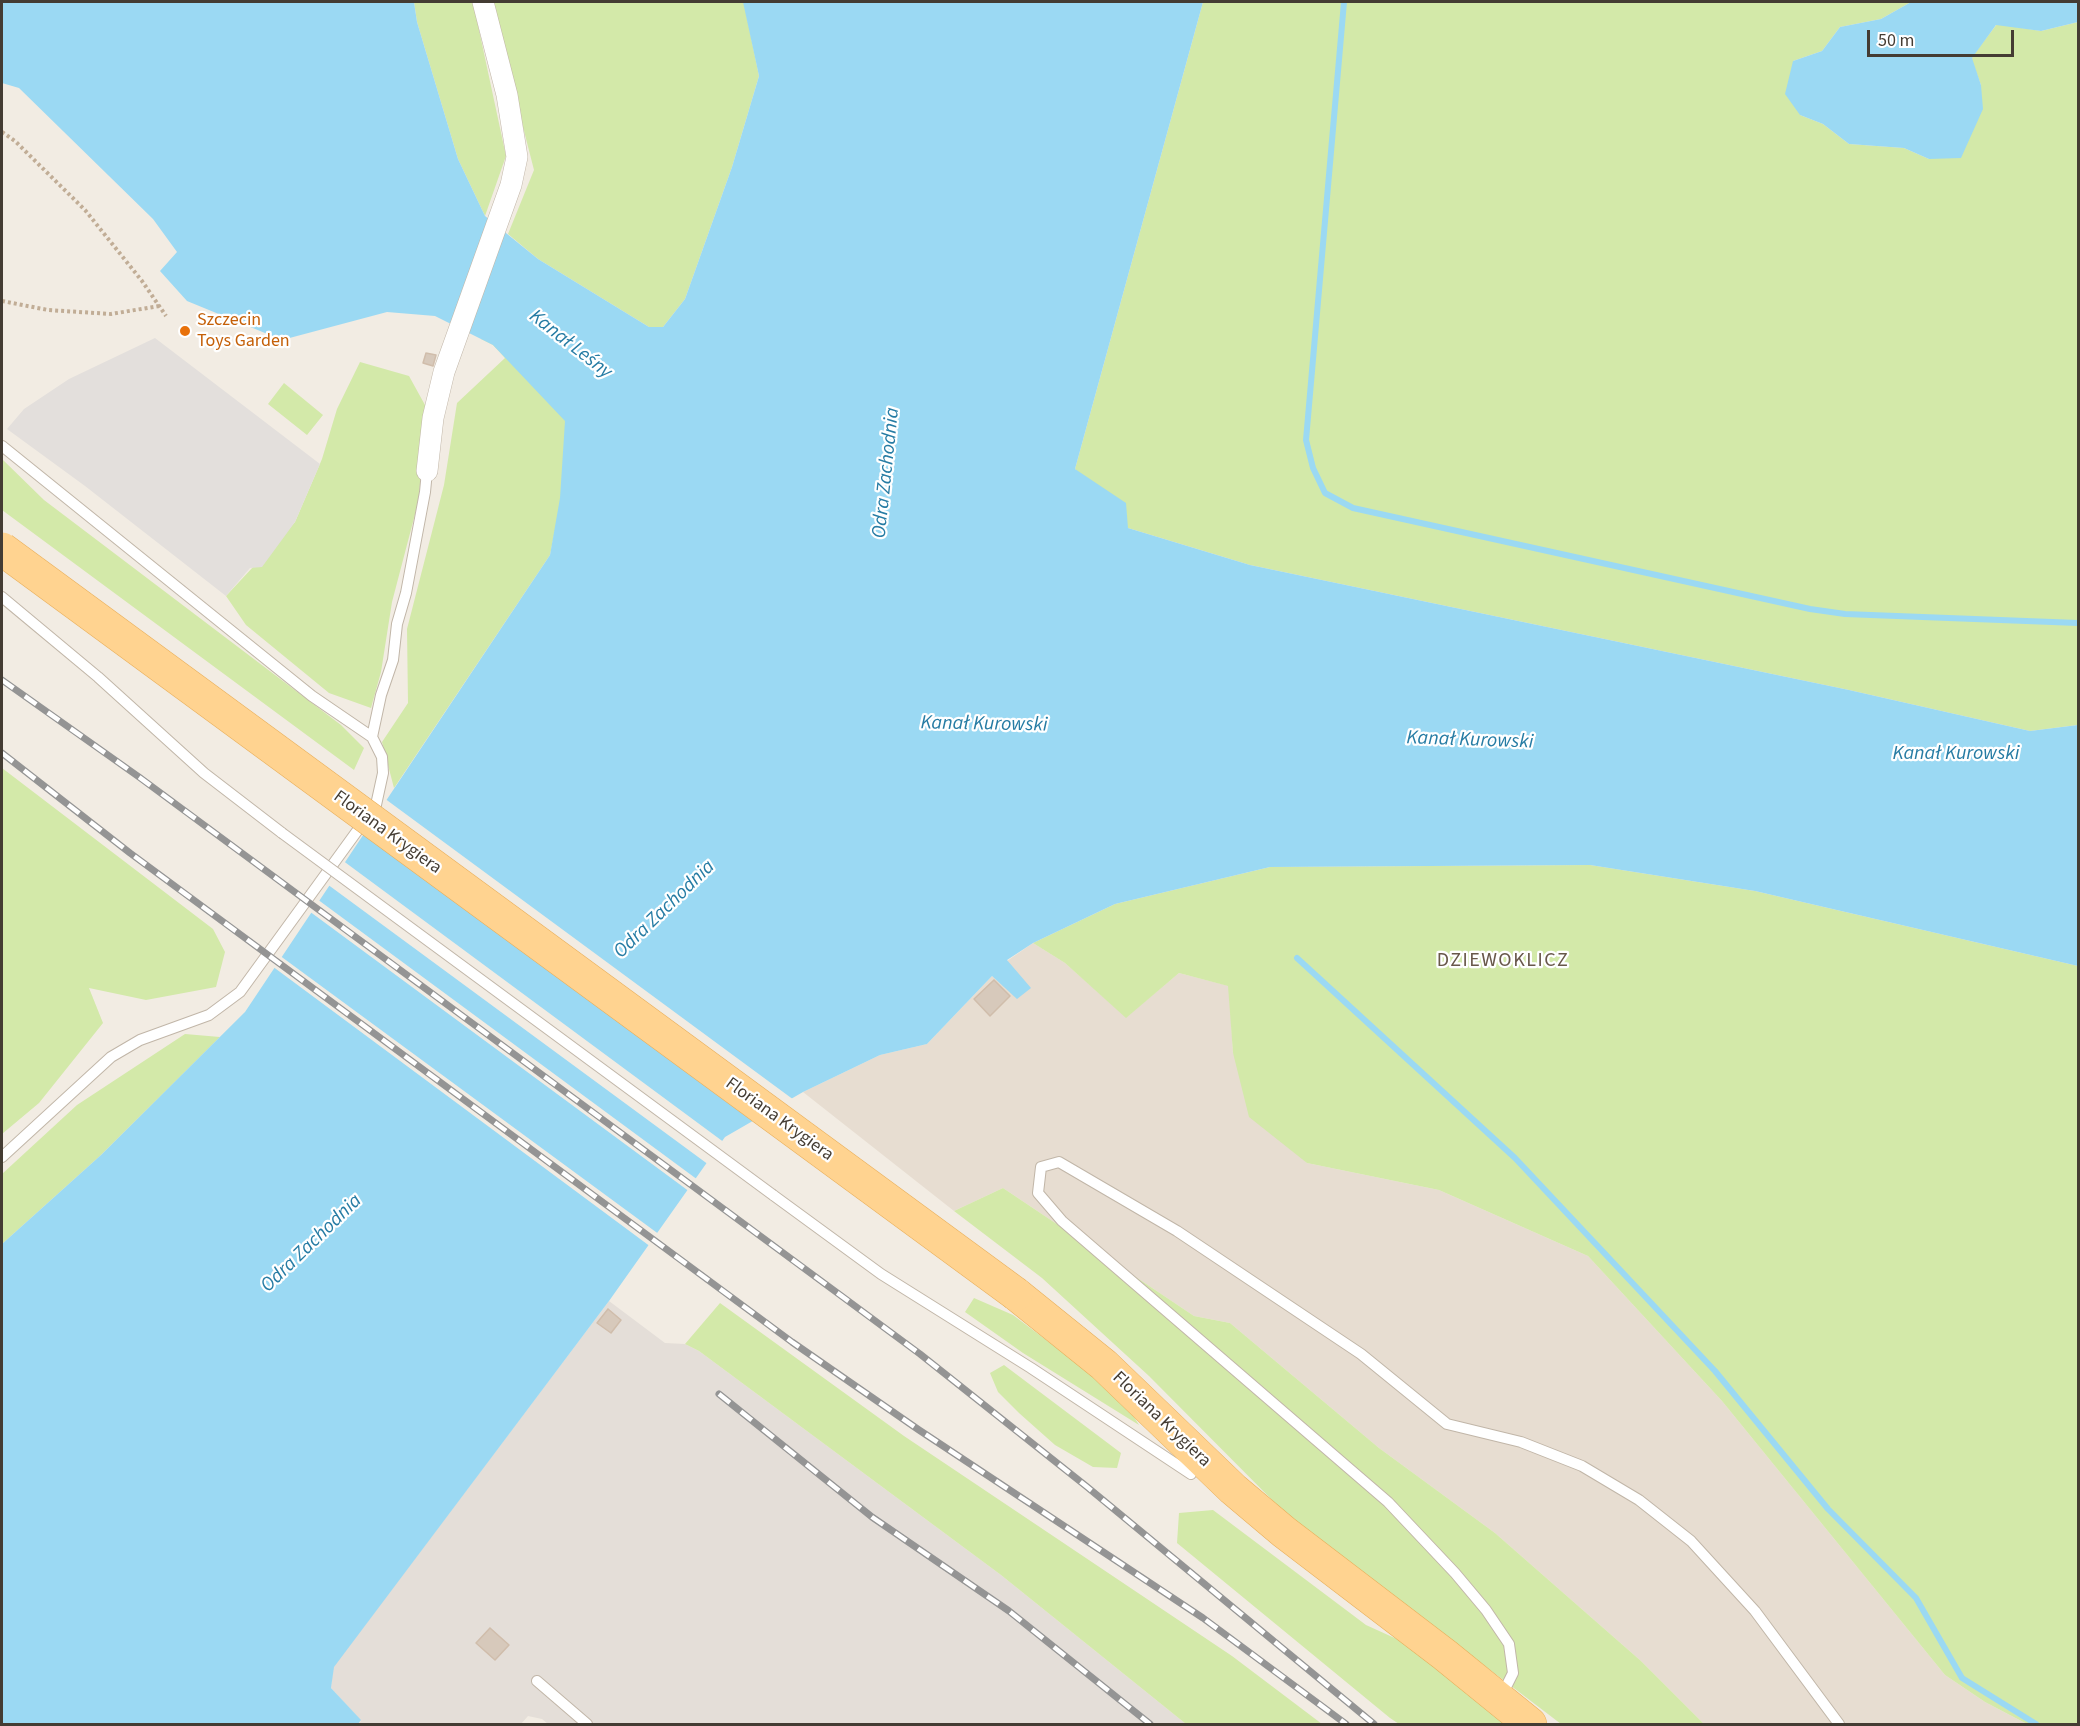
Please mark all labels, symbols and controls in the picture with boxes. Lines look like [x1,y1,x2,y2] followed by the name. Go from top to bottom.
[1870,18,2017,56] scale bar
[1878,28,1914,53] text: 50 m
[524,305,616,385] water label: Kanał Leśny
[197,310,290,352] place label: Szczecin Toys Garden
[178,324,192,338] marker: Szczecin Toys Garden
[868,406,906,540] water label: Odra Zachodnia
[920,712,1048,738] water label: Kanał Kurowski
[1406,727,1534,755] water label: Kanał Kurowski
[1892,743,2020,767] water label: Kanał Kurowski
[329,787,445,879] street label: Floriana Krygiera
[609,856,721,964] water label: Odra Zachodnia
[1437,950,1569,974] district label: DZIEWOKLICZ
[721,1074,837,1166] street label: Floriana Krygiera
[256,1190,368,1298] water label: Odra Zachodnia
[1107,1368,1215,1472] street label: Floriana Krygiera

